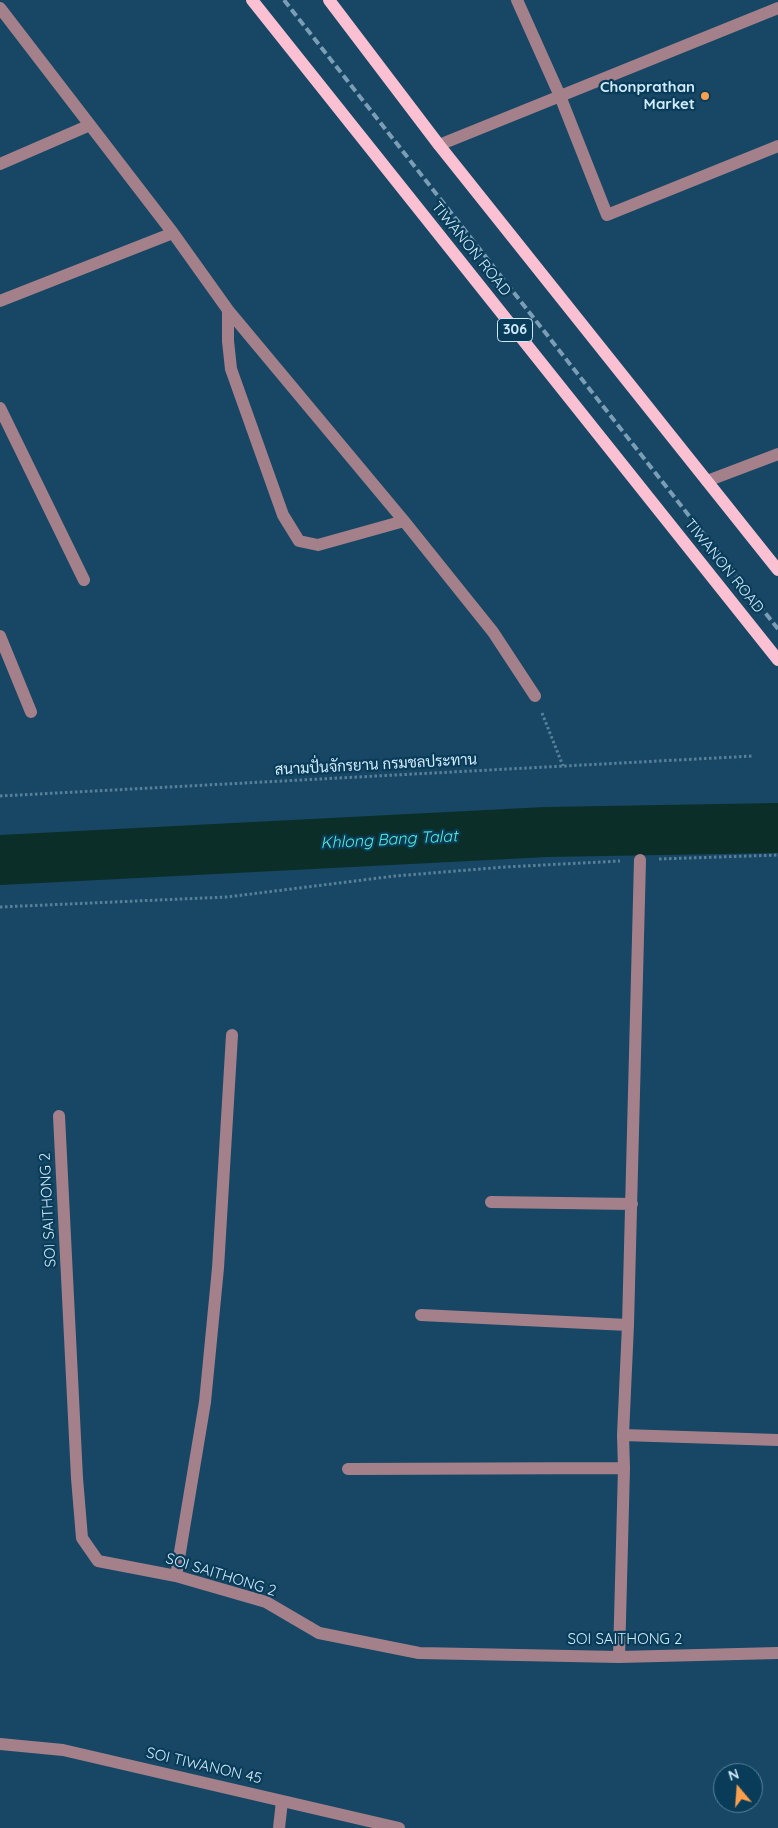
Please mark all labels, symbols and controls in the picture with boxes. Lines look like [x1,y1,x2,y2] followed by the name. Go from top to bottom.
[600,78,695,113] place label: Chonprathan Market
[699,90,711,102] marker: Chonprathan Market
[428,198,514,300] street label: TIWANON ROAD
[498,318,532,342] road number: 306
[681,515,767,617] street label: TIWANON ROAD
[274,751,478,779] street label: สนามปั่นจักรยาน กรมชลประทาน
[320,827,458,853] water label: Khlong Bang Talat
[36,1152,60,1268] street label: SOI SAITHONG 2
[164,1550,278,1600] street label: SOI SAITHONG 2
[568,1630,682,1648] street label: SOI SAITHONG 2
[144,1744,264,1788] street label: SOI TIWANON 45
[713,1763,763,1813] north arrow
[726,1765,741,1785] text: N

